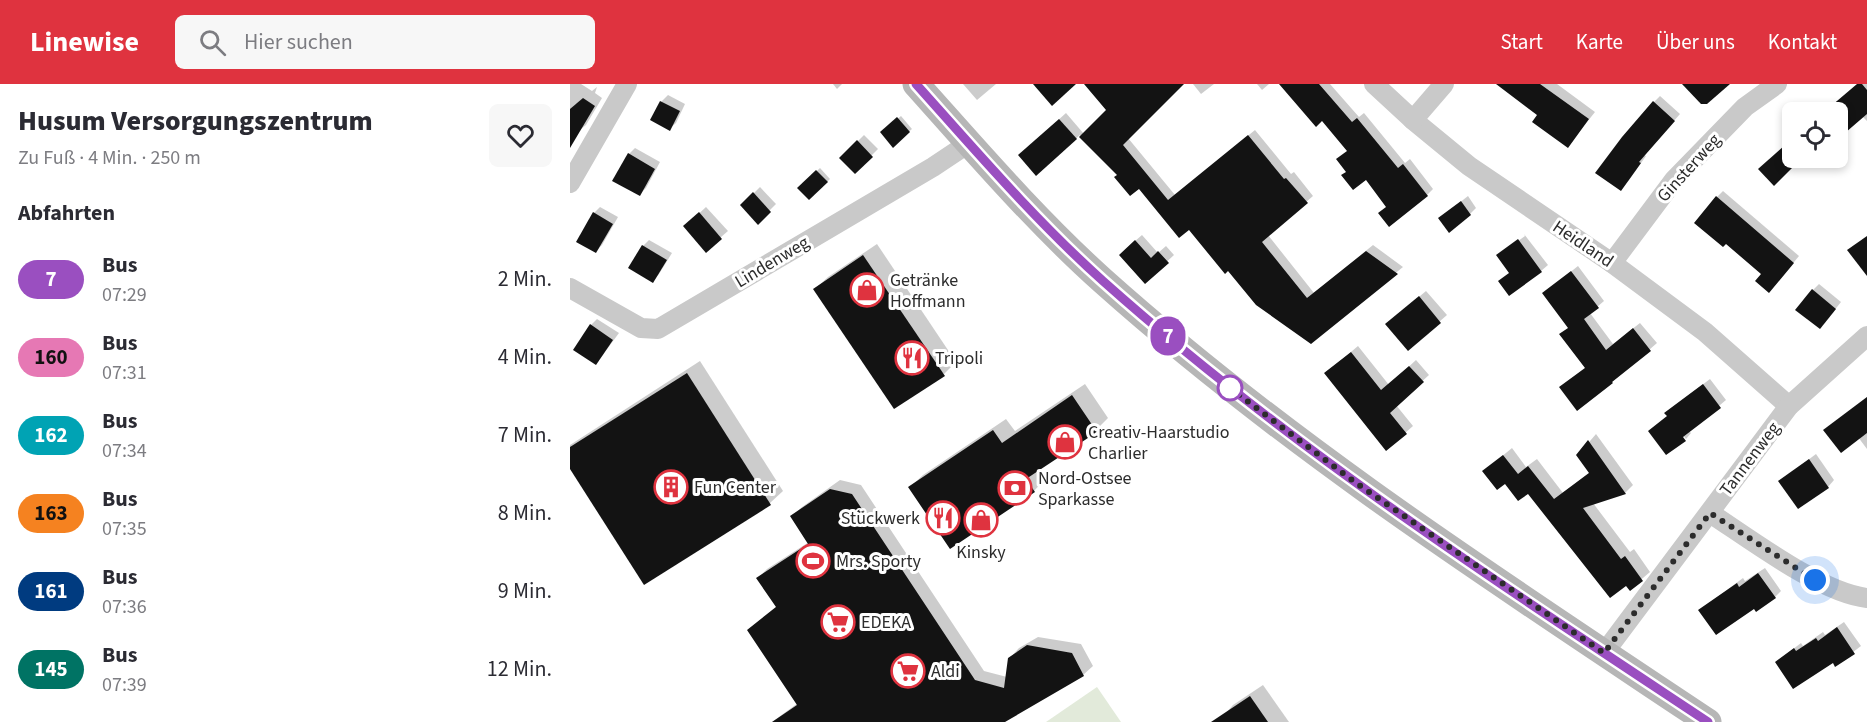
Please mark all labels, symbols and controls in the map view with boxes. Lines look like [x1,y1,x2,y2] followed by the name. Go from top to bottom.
[175,15,595,69] search box
[30,22,139,62] text: Linewise
[196,26,229,59] icon: search
[244,26,353,58] text: Hier suchen
[1500,27,1543,57] text: Start
[1576,27,1623,57] text: Karte
[1656,27,1735,57] text: Über uns
[1768,27,1837,57] text: Kontakt
[18,101,373,141] text: Husum Versorgungszentrum
[1782,102,1848,168] map controls
[1782,102,1848,168] button: locate
[489,104,552,167] button: heart
[1651,128,1727,208] street label: Ginsterweg
[18,144,201,172] text: Zu Fuß · 4 Min. · 250 m
[18,197,115,229] text: Abfahrten
[1548,214,1618,274] street label: Heidland
[730,230,814,294] street label: Lindenweg
[102,249,138,281] text: Bus
[498,263,552,295] text: 2 Min.
[45,264,57,294] text: 7
[890,268,966,314] place label: Getränke Hoffmann
[849,272,885,308] shop icon: Getränke Hoffmann
[102,281,147,309] text: 07:29
[1148,316,1188,356] line badge: 7
[1162,321,1174,351] text: 7
[102,327,138,359] text: Bus
[894,340,930,376] restaurant icon: Tripoli
[498,341,552,373] text: 4 Min.
[34,342,68,372] text: 160
[935,346,983,371] place label: Tripoli
[102,359,147,387] text: 07:31
[1217,375,1243,401] unlabelled marker
[102,405,138,437] text: Bus
[1714,417,1786,501] street label: Tannenweg
[498,419,552,451] text: 7 Min.
[34,420,68,450] text: 162
[1088,420,1230,466] place label: Creativ-Haarstudio Charlier
[1047,424,1083,460] shop icon: Creativ-Haarstudio Charlier
[102,437,147,465] text: 07:34
[1038,466,1132,512] place label: Nord-Ostsee Sparkasse
[653,469,689,505] building icon: Fun Center
[997,470,1033,506] bank icon: Nord-Ostsee Sparkasse
[694,475,777,500] place label: Fun Center
[102,483,138,515] text: Bus
[498,497,552,529] text: 8 Min.
[34,498,68,528] text: 163
[925,500,961,536] restaurant icon: Stückwerk
[963,502,999,538] shop icon: Kinsky
[841,506,920,531] place label: Stückwerk
[102,515,147,543] text: 07:35
[956,540,1006,565] place label: Kinsky
[795,543,831,579] sports icon: Mrs. Sporty
[836,549,922,574] place label: Mrs. Sporty
[102,561,138,593] text: Bus
[1800,565,1830,595] your location
[498,575,552,607] text: 9 Min.
[34,576,68,606] text: 161
[102,593,147,621] text: 07:36
[820,604,856,640] supermarket icon: EDEKA
[861,610,911,635] place label: EDEKA
[102,639,138,671] text: Bus
[487,653,552,685] text: 12 Min.
[890,653,926,689] supermarket icon: Aldi
[34,654,68,684] text: 145
[931,659,960,684] place label: Aldi
[102,671,147,699] text: 07:39

